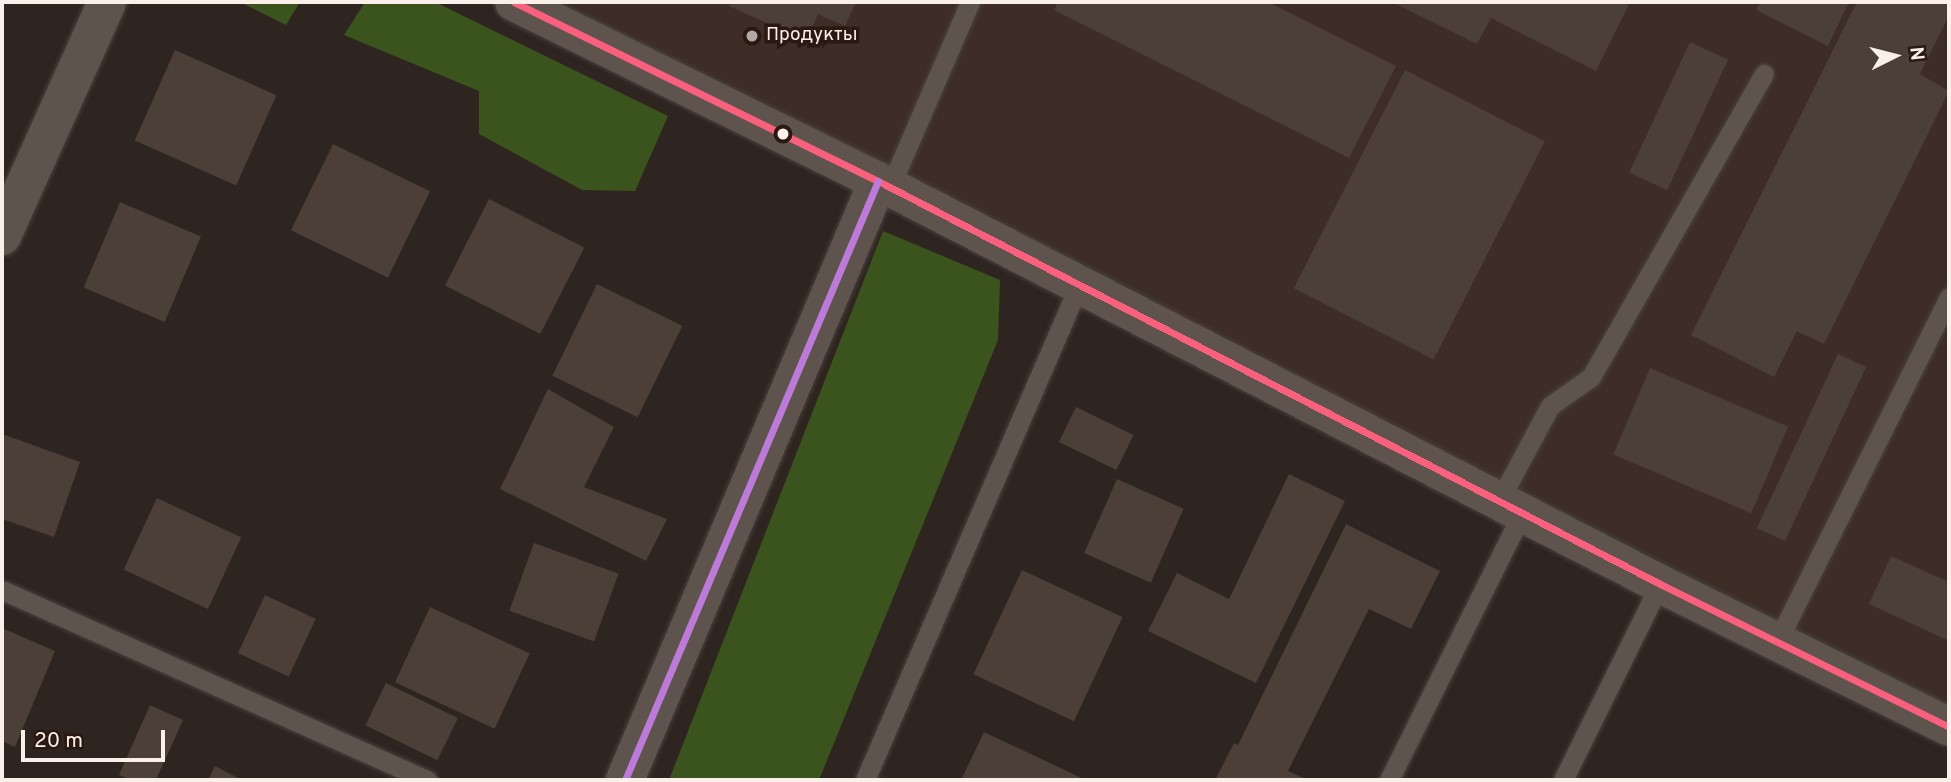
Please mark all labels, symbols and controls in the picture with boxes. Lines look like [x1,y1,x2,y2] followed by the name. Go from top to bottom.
[1860,21,1930,91] north arrow
[766,25,857,47] place label: Продукты
[744,28,760,44] marker: Продукты
[1903,46,1929,62] text: N
[776,127,790,141] unlabelled marker
[24,716,168,760] scale bar
[34,728,83,755] text: 20 m

